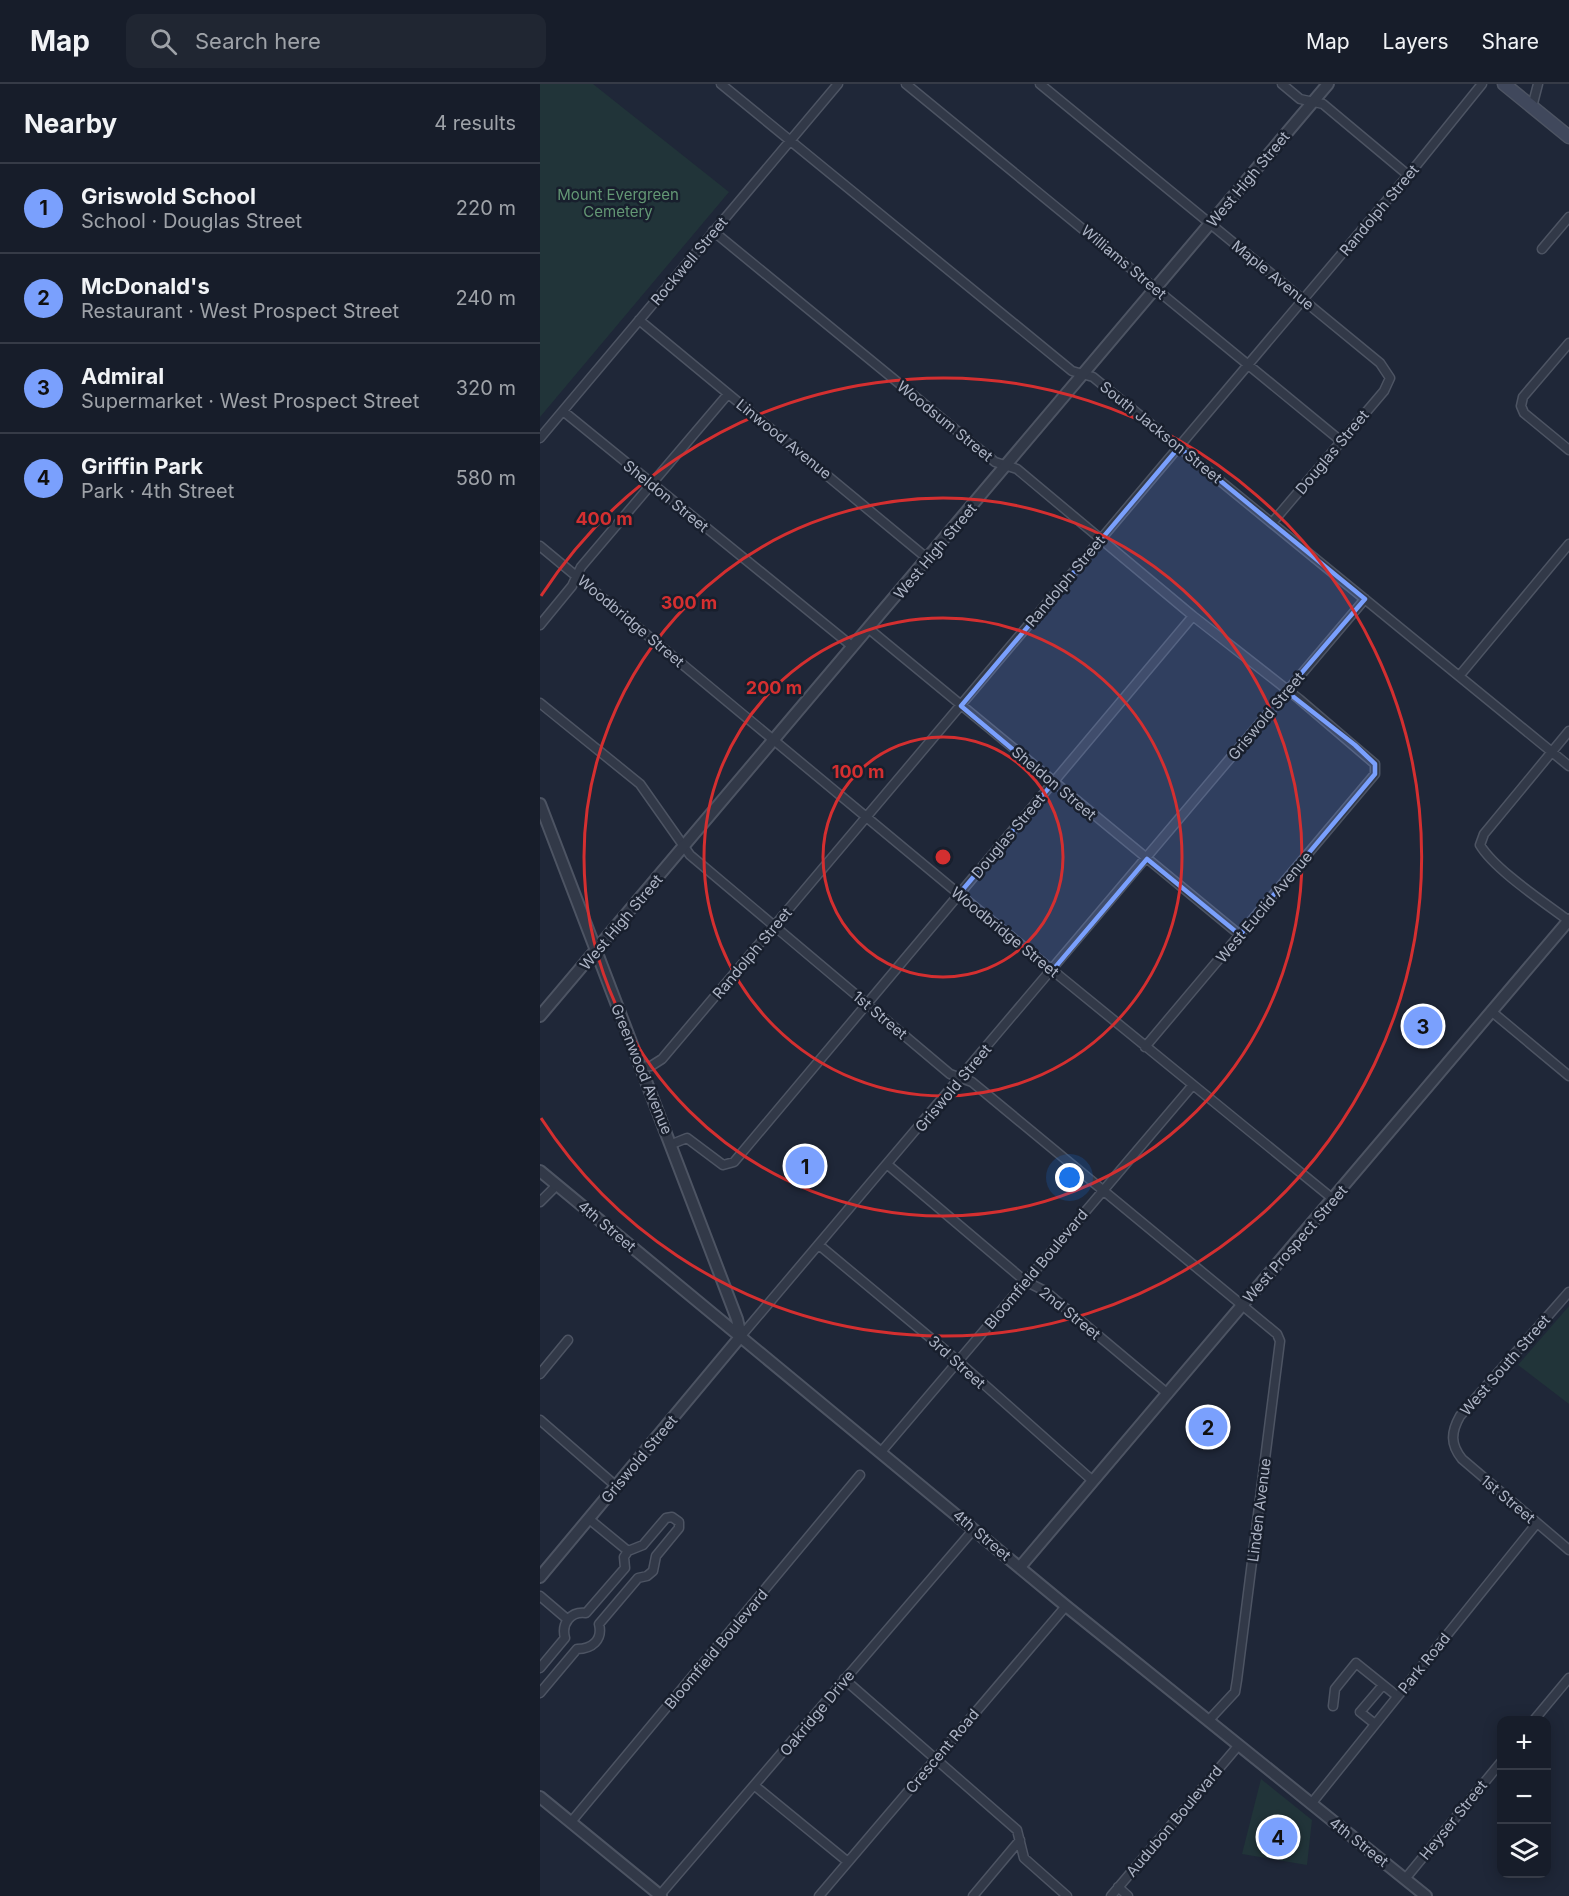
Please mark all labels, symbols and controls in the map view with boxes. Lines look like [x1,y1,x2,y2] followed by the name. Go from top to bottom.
[126,14,546,68] search box
[30,24,90,58] text: Map
[147,25,180,58] icon: search
[195,28,321,54] text: Search here
[1306,29,1350,54] text: Map
[1383,29,1449,54] text: Layers
[1482,29,1539,54] text: Share
[24,108,117,139] text: Nearby
[434,111,516,135] text: 4 results
[1202,127,1294,231] street label: West High Street
[1335,160,1423,259] street label: Randolph Street
[81,183,256,209] text: Griswold School
[557,185,679,221] park label: Mount Evergreen Cemetery
[39,196,48,220] text: 1
[456,196,516,220] text: 220 m
[81,209,302,233] text: School · Douglas Street
[646,213,732,309] street label: Rockwell Street
[1078,221,1171,303] street label: Williams Street
[1228,236,1318,314] street label: Maple Avenue
[81,273,210,299] text: McDonald's
[37,286,50,310] text: 2
[455,286,516,310] text: 240 m
[81,299,399,323] text: Restaurant · West Prospect Street
[81,363,164,389] text: Admiral
[37,376,50,400] text: 3
[456,376,516,400] text: 320 m
[893,377,997,465] street label: Woodsum Street
[1096,377,1226,487] street label: South Jackson Street
[81,389,419,413] text: Supermarket · West Prospect Street
[733,395,835,483] street label: Linwood Avenue
[1291,406,1373,498] street label: Douglas Street
[81,453,203,479] text: Griffin Park
[619,456,713,536] street label: Sheldon Street
[37,466,50,490] text: 4
[456,466,516,490] text: 580 m
[81,479,234,503] text: Park · 4th Street
[889,499,981,603] street label: West High Street
[575,508,633,529] text: 400 m
[1021,531,1109,630] street label: Randolph Street
[574,571,688,671] street label: Woodbridge Street
[661,592,717,613] text: 300 m
[1224,668,1308,764] street label: Griswold Street
[746,677,802,698] text: 200 m
[1008,742,1100,824] street label: Sheldon Street
[832,761,884,782] text: 100 m
[967,790,1049,882] street label: Douglas Street
[933,847,953,867] centre of rings
[1212,847,1316,967] street label: West Euclid Avenue
[575,870,667,974] street label: West High Street
[947,883,1063,981] street label: Woodbridge Street
[708,903,796,1002] street label: Randolph Street
[849,987,911,1043] street label: 1st Street
[607,1001,677,1137] street label: Greenwood Avenue
[1404,1004,1442,1048] pin: 3
[911,1040,995,1136] street label: Griswold Street
[786,1144,824,1188] pin: 1
[1055,1163,1084,1192] your location
[1239,1181,1351,1307] street label: West Prospect Street
[574,1196,640,1256] street label: 4th Street
[980,1205,1092,1333] street label: Bloomfield Boulevard
[1035,1282,1105,1344] street label: 2nd Street
[1456,1311,1554,1419] street label: West South Street
[924,1331,990,1393] street label: 3rd Street
[1188,1404,1228,1450] pin: 2
[597,1411,681,1507] street label: Griswold Street
[1243,1457,1275,1563] street label: Linden Avenue
[1477,1471,1539,1527] street label: 1st Street
[949,1505,1015,1565] street label: 4th Street
[660,1585,772,1713] street label: Bloomfield Boulevard
[1394,1629,1454,1697] street label: Park Road
[776,1666,858,1760] street label: Oakridge Drive
[901,1705,983,1797] street label: Crescent Road
[1497,1716,1551,1878] map controls
[1497,1716,1551,1770] button: +
[1122,1761,1226,1881] street label: Audubon Boulevard
[1497,1770,1551,1824] button: −
[1415,1776,1491,1864] street label: Heyser Street
[1326,1813,1393,1871] street label: 4th Street
[1258,1814,1298,1860] pin: 4
[1497,1824,1551,1878] button: layers

